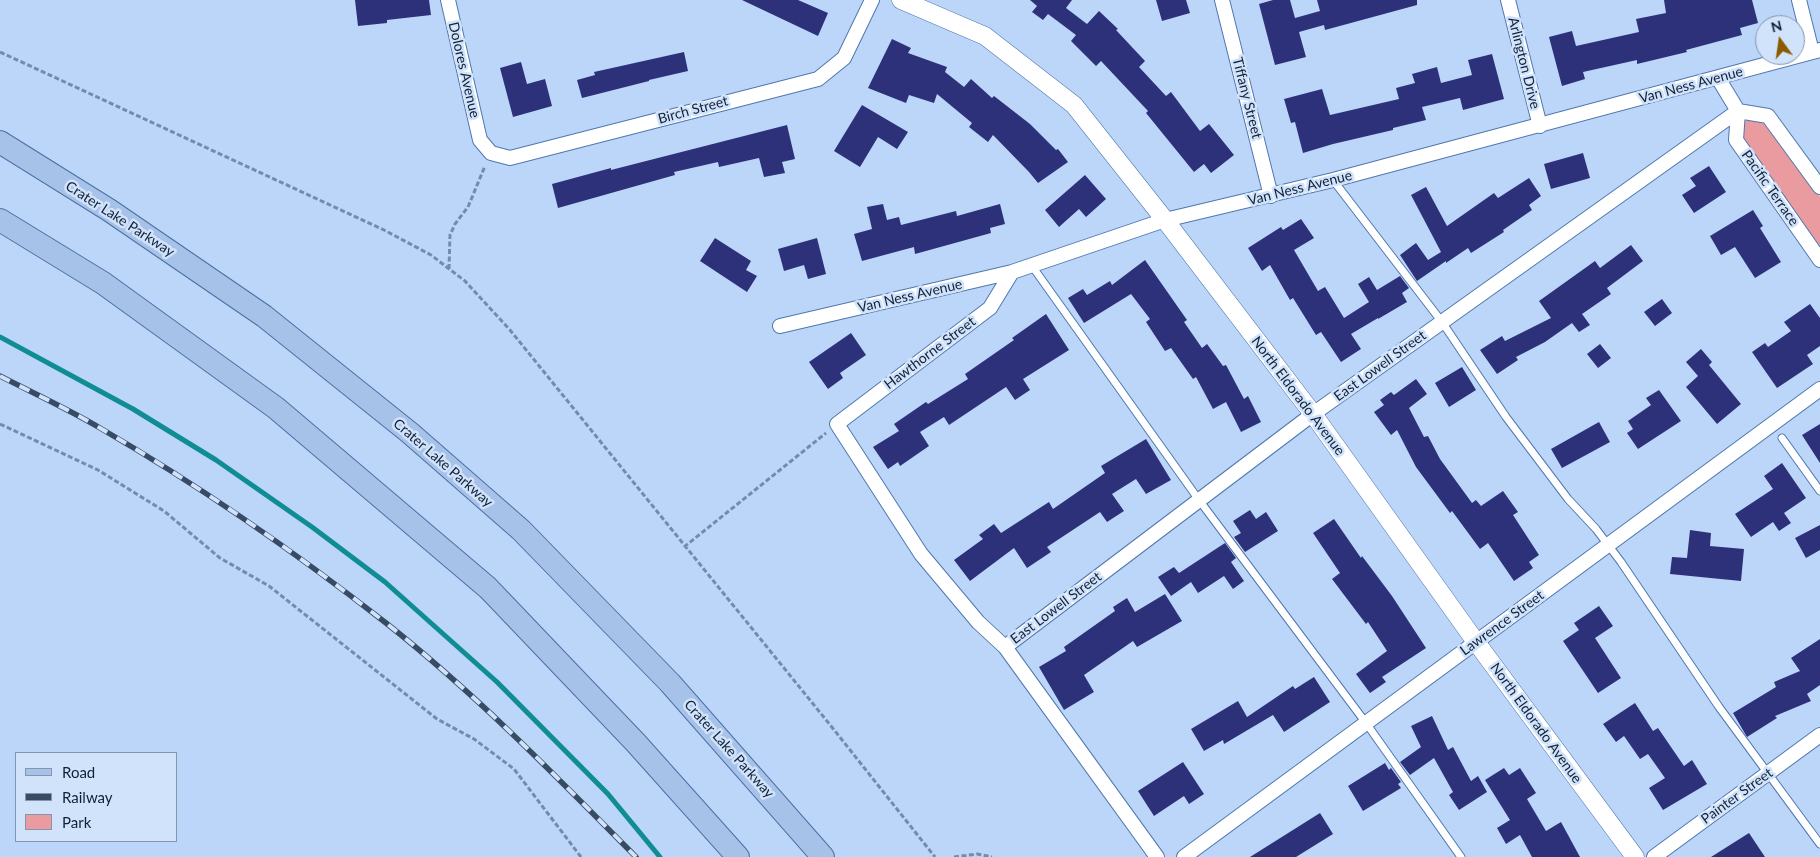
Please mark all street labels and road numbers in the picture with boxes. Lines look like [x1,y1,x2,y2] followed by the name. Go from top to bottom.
[1504,15,1544,111] street label: Arlington Drive
[445,20,483,120] street label: Dolores Avenue
[1229,56,1265,140] street label: Tiffany Street
[1637,63,1745,107] street label: Van Ness Avenue
[656,93,730,127] street label: Birch Street
[1738,147,1802,229] street label: Pacific Terrace
[1246,167,1354,209] street label: Van Ness Avenue
[62,178,178,260] street label: Crater Lake Parkway
[856,276,964,316] street label: Van Ness Avenue
[881,313,979,393] street label: Hawthorne Street
[1331,327,1429,405] street label: East Lowell Street
[1248,333,1348,459] street label: North Eldorado Avenue
[390,415,496,511] street label: Crater Lake Parkway
[1007,568,1105,648] street label: East Lowell Street
[1457,587,1547,659] street label: Lawrence Street
[1487,660,1585,786] street label: North Eldorado Avenue
[680,696,778,802] street label: Crater Lake Parkway
[1698,764,1776,828] street label: Painter Street

